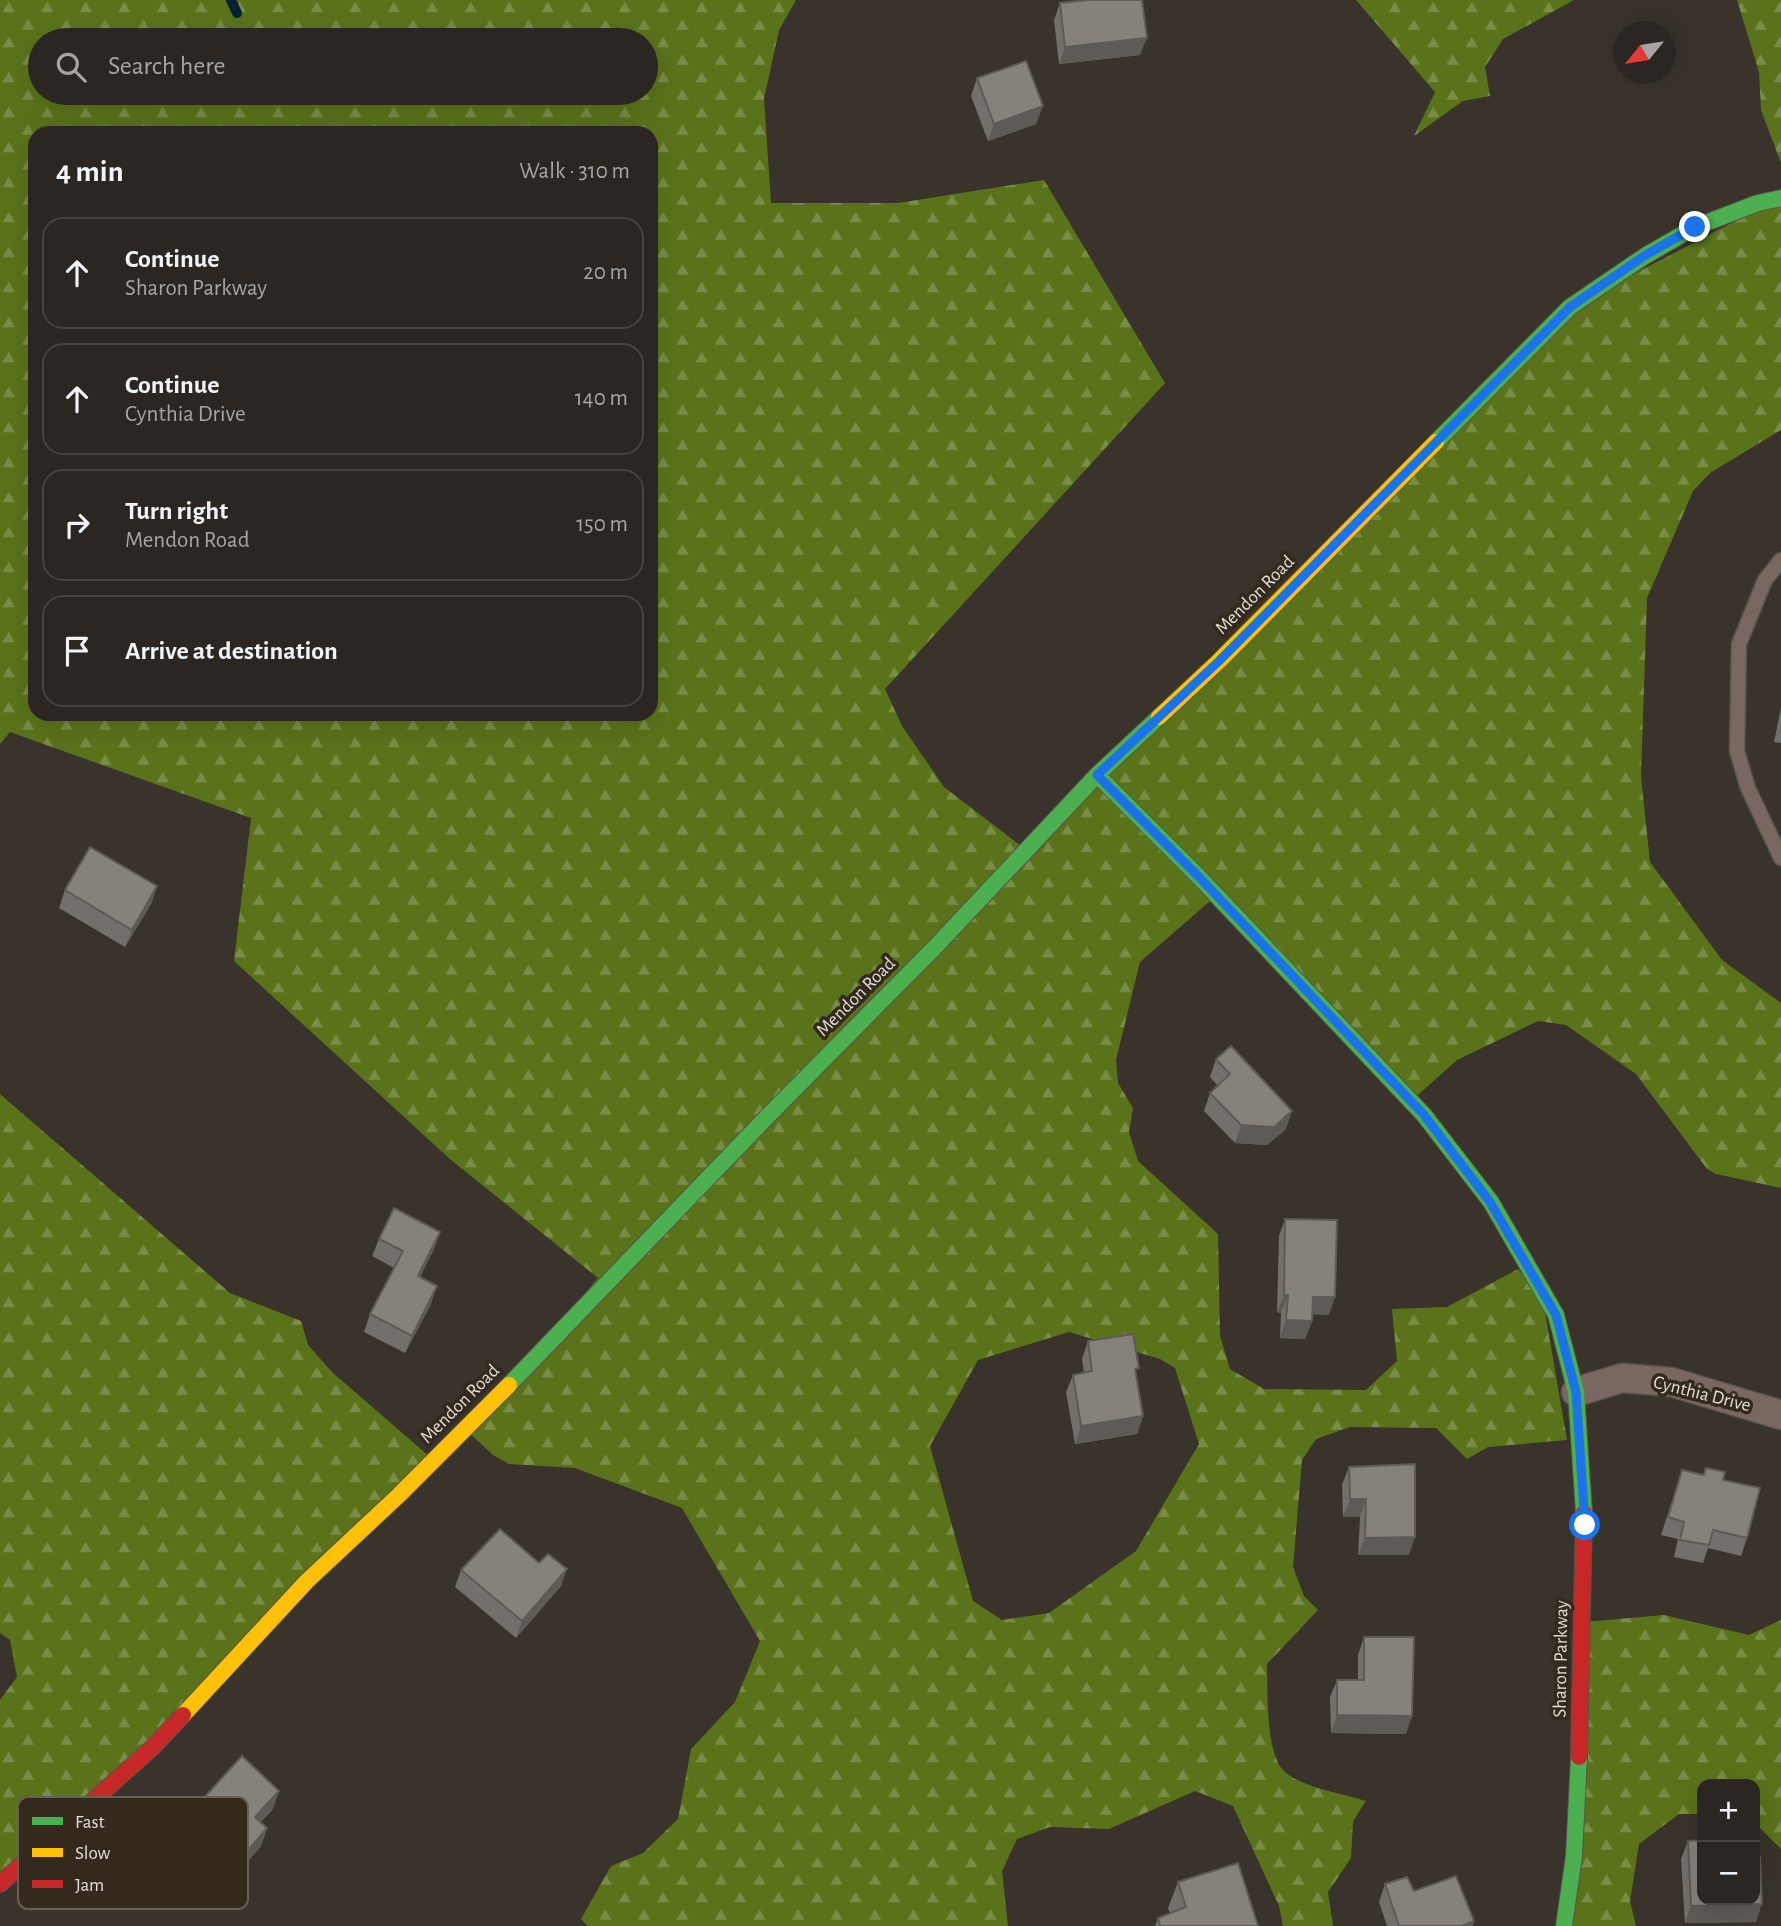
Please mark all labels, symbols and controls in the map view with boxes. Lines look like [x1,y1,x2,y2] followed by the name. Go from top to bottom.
[1613,21,1676,84] north arrow
[28,28,658,105] search box
[52,48,90,86] icon: search
[108,53,226,79] text: Search here
[56,157,124,187] text: 4 min
[519,160,630,183] text: Walk · 310 m
[1679,211,1710,242] route end
[125,246,220,272] text: Continue
[58,254,96,292] icon: ahead
[583,261,628,284] text: 20 m
[125,277,267,300] text: Sharon Parkway
[125,372,220,398] text: Continue
[58,380,96,418] icon: ahead
[575,387,628,410] text: 140 m
[125,403,246,426] text: Cynthia Drive
[125,498,228,524] text: Turn right
[58,506,96,544] icon: right
[576,513,628,536] text: 150 m
[125,529,250,552] text: Mendon Road
[1212,552,1298,638] street label: Mendon Road
[58,632,96,670] icon: arrive
[125,638,338,664] text: Arrive at destination
[813,954,899,1040] street label: Mendon Road
[417,1361,503,1447] street label: Mendon Road
[1651,1373,1753,1415] street label: Cynthia Drive
[1569,1509,1600,1540] route start
[1550,1600,1572,1718] street label: Sharon Parkway
[1697,1779,1760,1905] map controls
[1697,1779,1760,1842] button: +
[18,1797,248,1909] legend
[75,1813,105,1832] text: Fast
[1697,1842,1760,1905] button: −
[75,1844,111,1863] text: Slow
[75,1876,104,1895] text: Jam

